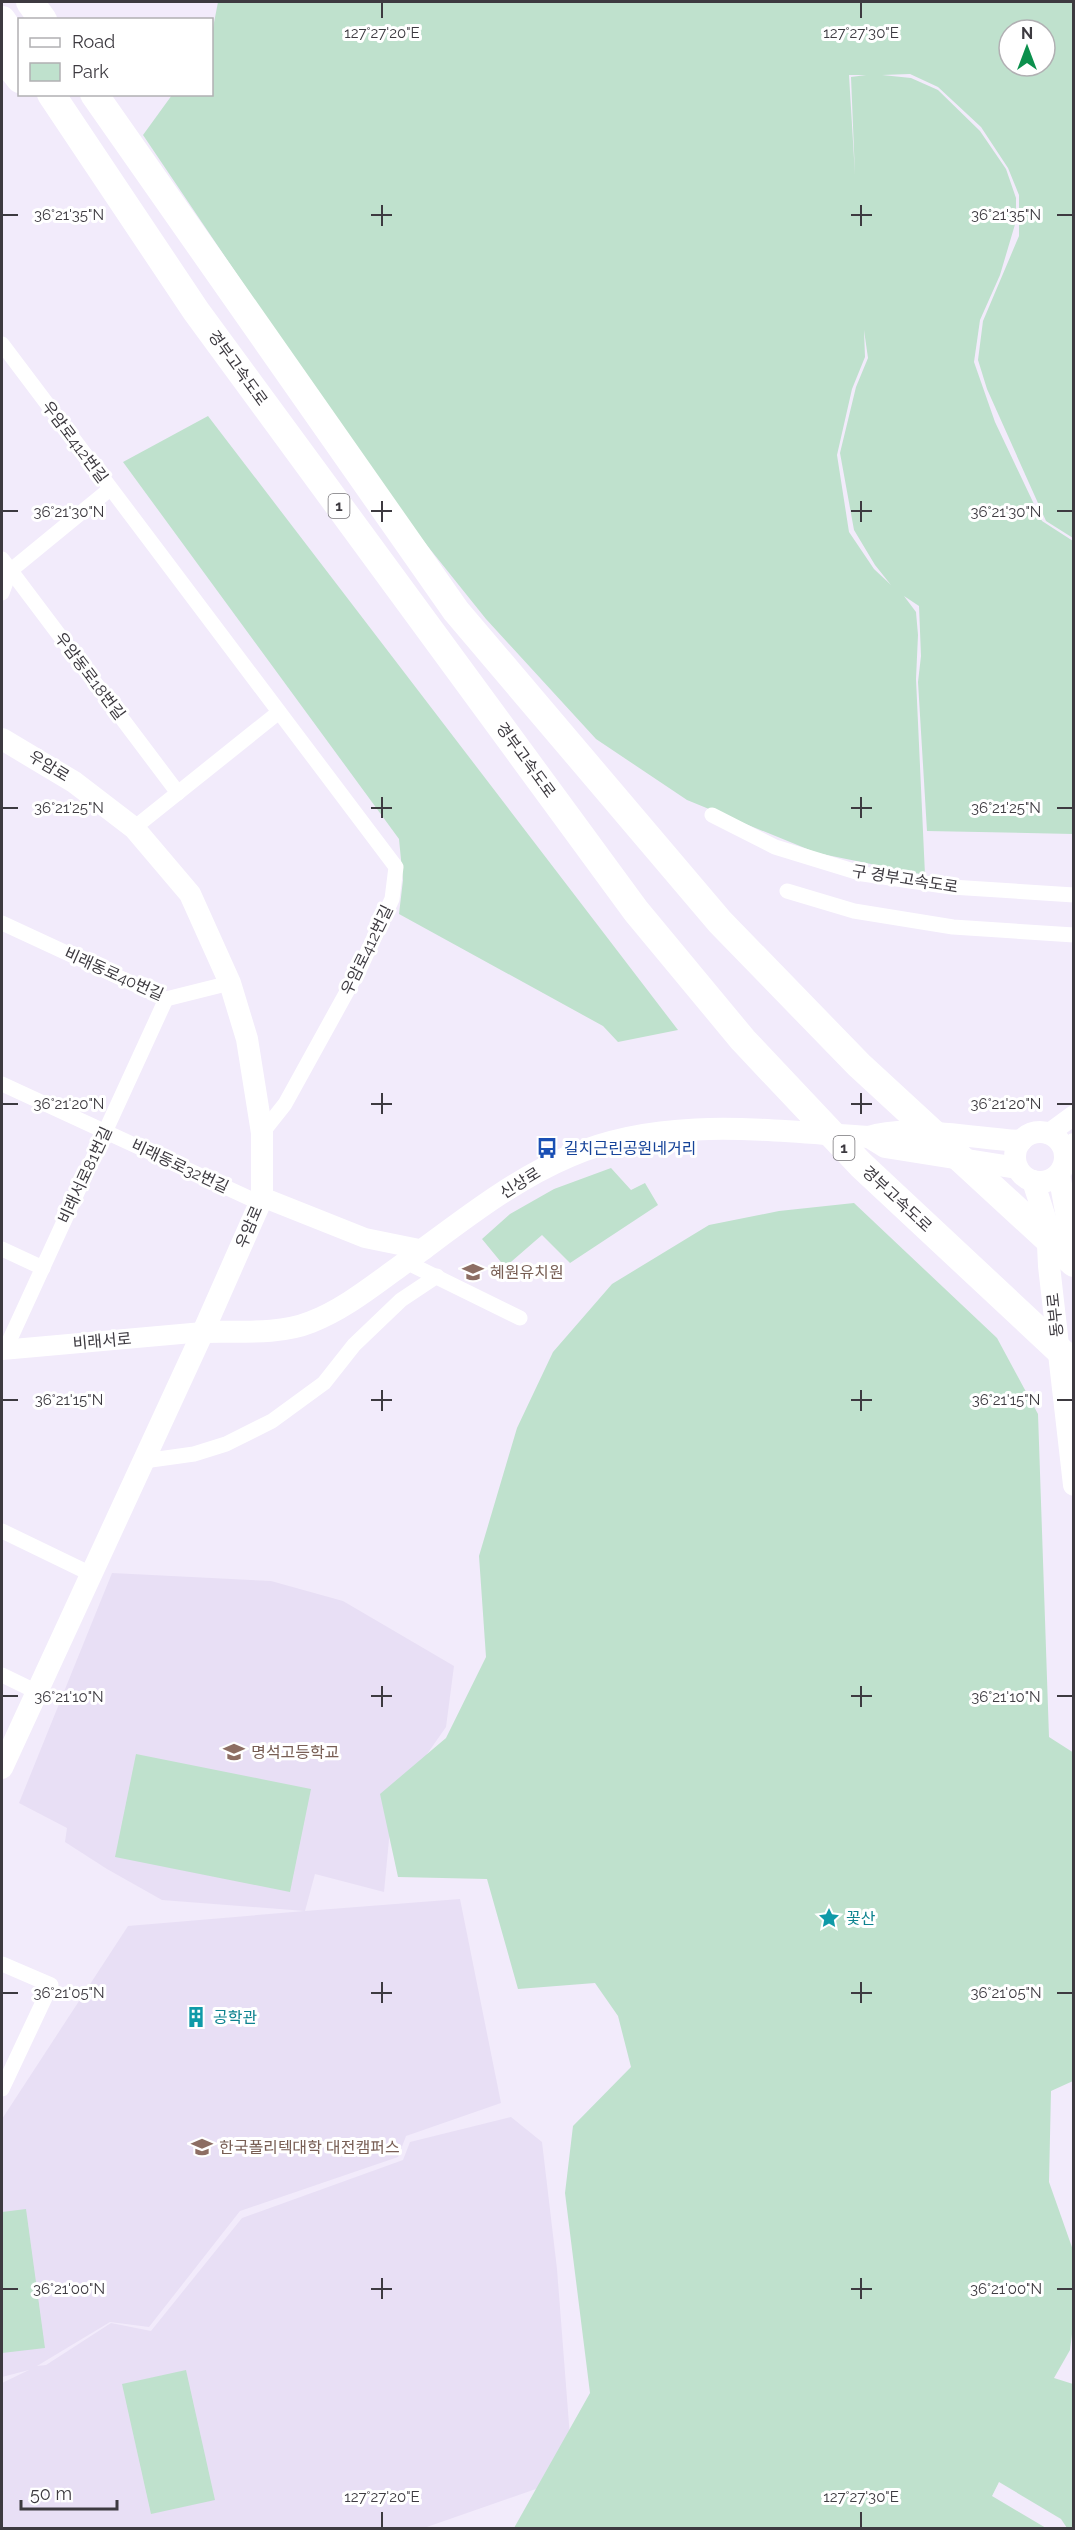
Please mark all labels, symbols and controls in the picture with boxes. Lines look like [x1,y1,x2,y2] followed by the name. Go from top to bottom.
[18,18,213,96] legend
[997,18,1057,78] north arrow
[344,24,420,42] text: 127°27'20"E
[823,24,899,42] text: 127°27'30"E
[1021,24,1033,43] text: N
[72,31,115,52] text: Road
[72,61,109,82] text: Park
[34,206,104,224] text: 36°21'35"N
[971,206,1041,224] text: 36°21'35"N
[204,327,272,410] street label: 경부고속도로
[38,397,112,487] street label: 우암로412번길
[328,494,350,518] road number: 1
[34,503,104,521] text: 36°21'30"N
[971,503,1041,521] text: 36°21'30"N
[51,628,129,724] street label: 우암동로18번길
[492,719,560,802] street label: 경부고속도로
[25,746,73,786] street label: 우암로
[34,799,104,817] text: 36°21'25"N
[971,799,1041,817] text: 36°21'25"N
[851,861,960,897] street label: 구 경부고속도로
[337,902,397,998] street label: 우암로412번길
[61,944,167,1004] street label: 비래동로40번길
[34,1095,104,1113] text: 36°21'20"N
[971,1095,1041,1113] text: 36°21'20"N
[54,1124,116,1226] street label: 비래서로81번길
[128,1135,232,1197] street label: 비래동로32번길
[535,1136,559,1160] bus stop icon: 길치근린공원네거리
[834,1136,854,1160] road number: 1
[564,1139,696,1158] place label: 길치근린공원네거리
[858,1162,936,1236] street label: 경부고속도로
[496,1163,544,1203] street label: 신상로
[232,1203,266,1251] street label: 우암로
[461,1260,485,1284] school or university icon: 혜원유치원
[490,1263,564,1282] place label: 혜원유치원
[1043,1292,1067,1338] street label: 동부로
[72,1329,132,1353] street label: 비래서로
[35,1391,103,1409] text: 36°21'15"N
[972,1391,1040,1409] text: 36°21'15"N
[34,1688,104,1706] text: 36°21'10"N
[971,1688,1041,1706] text: 36°21'10"N
[222,1740,246,1764] school or university icon: 명석고등학교
[251,1743,339,1762] place label: 명석고등학교
[817,1906,841,1930] place icon: 꽃산
[846,1909,876,1928] place label: 꽃산
[33,1984,105,2002] text: 36°21'05"N
[970,1984,1042,2002] text: 36°21'05"N
[184,2005,208,2029] building icon: 공학관
[213,2008,257,2027] place label: 공학관
[190,2135,214,2159] school or university icon: 한국폴리텍대학 대전캠퍼스
[219,2138,400,2157] place label: 한국폴리텍대학 대전캠퍼스
[33,2280,105,2298] text: 36°21'00"N
[970,2280,1042,2298] text: 36°21'00"N
[21,2473,117,2511] scale bar
[30,2483,72,2504] text: 50 m
[344,2488,420,2506] text: 127°27'20"E
[823,2488,899,2506] text: 127°27'30"E

